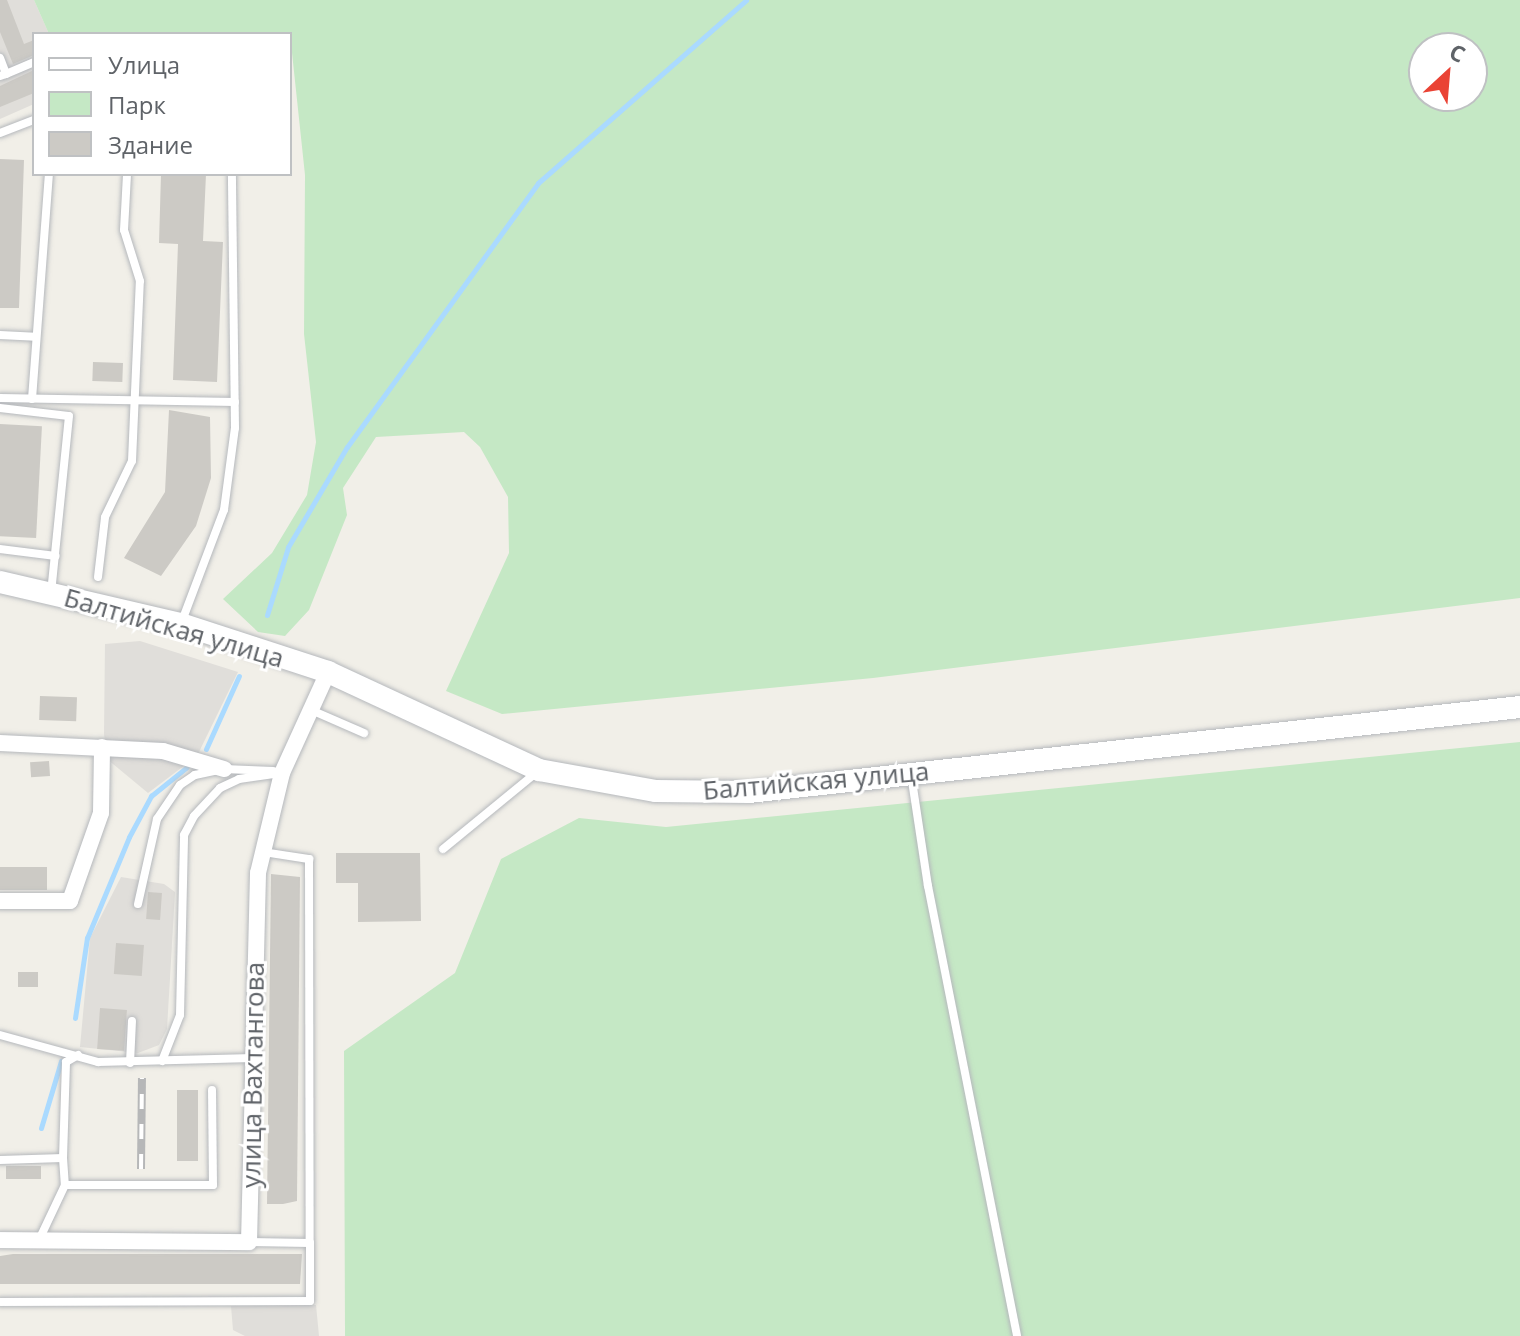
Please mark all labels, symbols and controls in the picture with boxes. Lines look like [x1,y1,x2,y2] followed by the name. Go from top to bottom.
[32,32,292,176] legend
[1408,32,1488,112] north arrow
[1445,36,1471,69] text: С
[108,48,180,81] text: Улица
[108,88,166,121] text: Парк
[108,128,193,161] text: Здание
[61,582,287,674] street label: Балтийская улица
[701,756,931,806] street label: Балтийская улица
[235,962,271,1188] street label: улица Вахтангова

